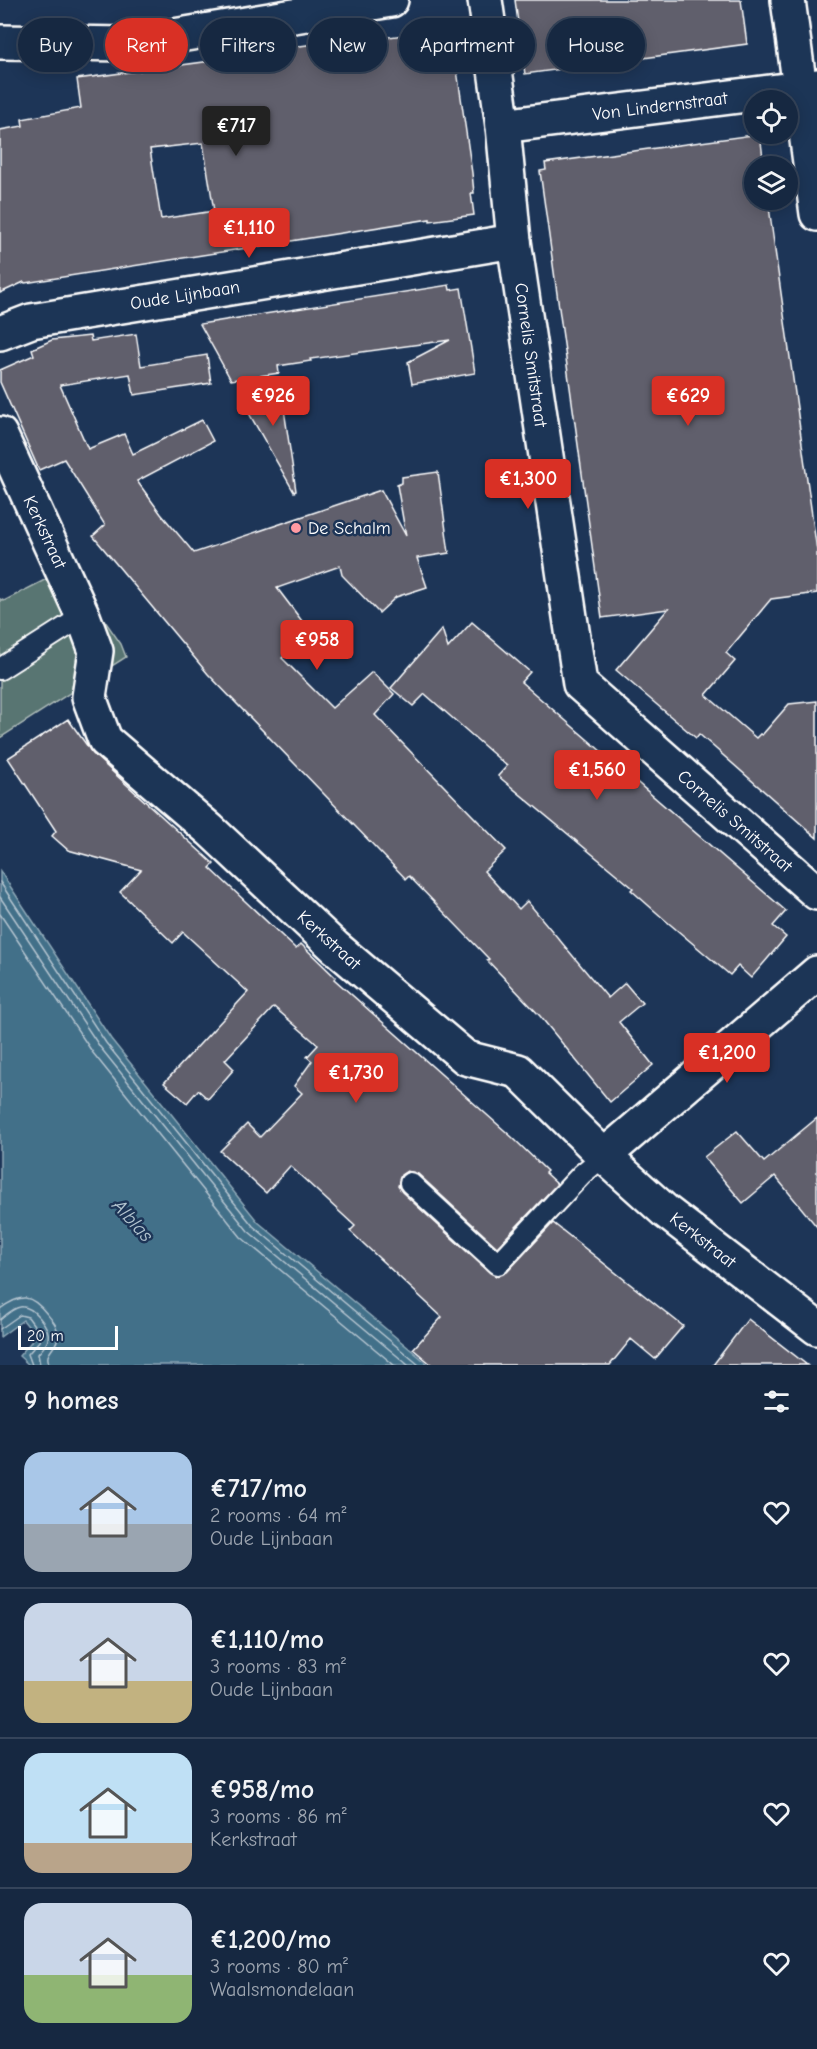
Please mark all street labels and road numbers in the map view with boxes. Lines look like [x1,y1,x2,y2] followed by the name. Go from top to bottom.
[591,88,730,125] street label: Von Lindernstraat
[129,276,241,315] street label: Oude Lijnbaan
[510,282,551,429] street label: Cornelis Smitstraat
[19,492,71,573] street label: Kerkstraat
[673,766,797,878] street label: Cornelis Smitstraat
[293,906,365,975] street label: Kerkstraat
[665,1208,741,1273] street label: Kerkstraat

